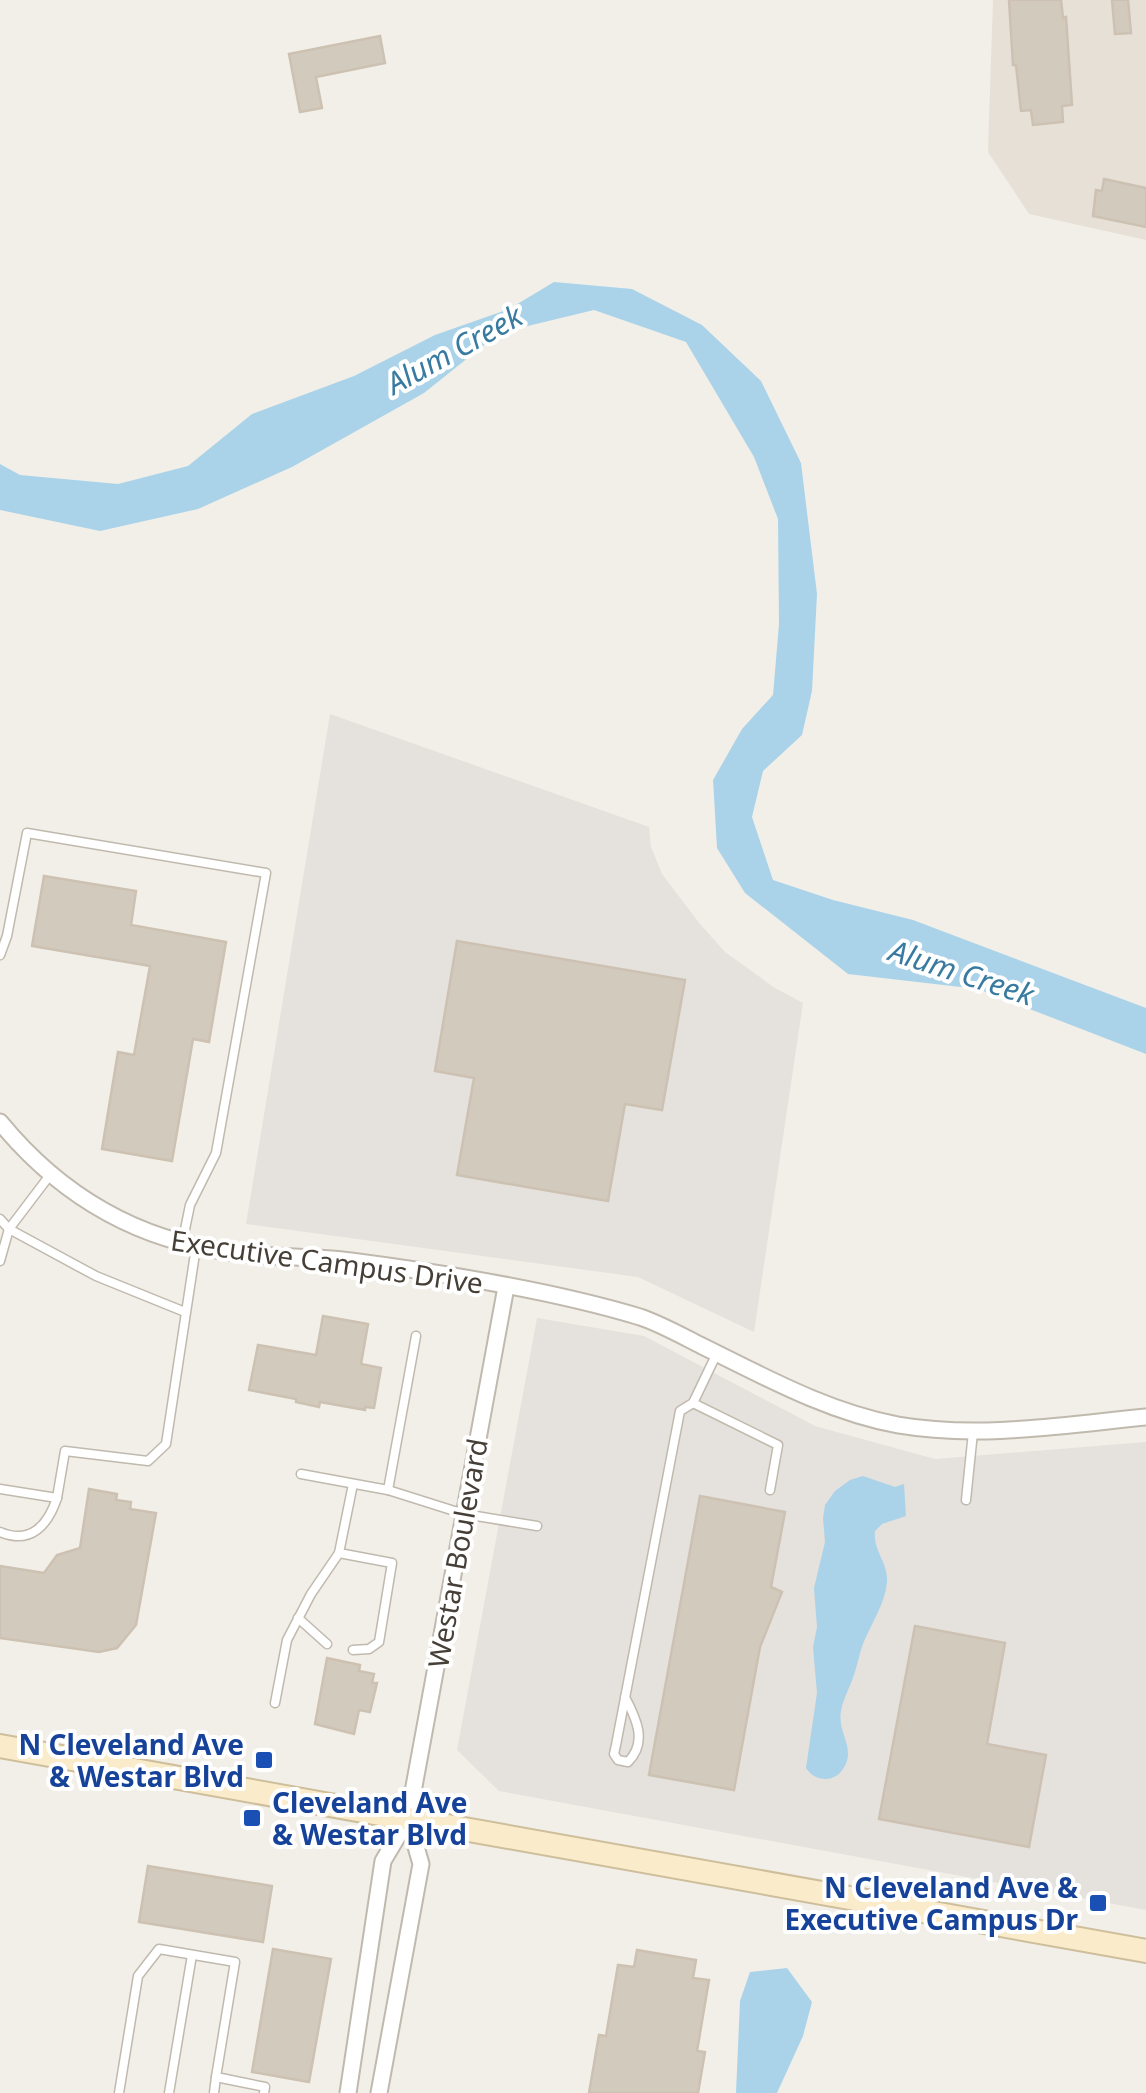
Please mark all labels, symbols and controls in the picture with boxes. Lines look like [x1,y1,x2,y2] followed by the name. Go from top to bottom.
[377,294,530,404] water label: Alum Creek
[883,929,1041,1015] water label: Alum Creek
[168,1220,486,1302] street label: Executive Campus Drive
[418,1435,496,1671] street label: Westar Boulevard
[18,1725,244,1795] place label: N Cleveland Ave & Westar Blvd
[253,1749,275,1771] marker: N Cleveland Ave & Westar Blvd
[272,1783,468,1853] place label: Cleveland Ave & Westar Blvd
[241,1807,263,1829] marker: Cleveland Ave & Westar Blvd
[785,1868,1078,1938] place label: N Cleveland Ave & Executive Campus Dr
[1087,1892,1109,1914] marker: N Cleveland Ave & Executive Campus Dr

